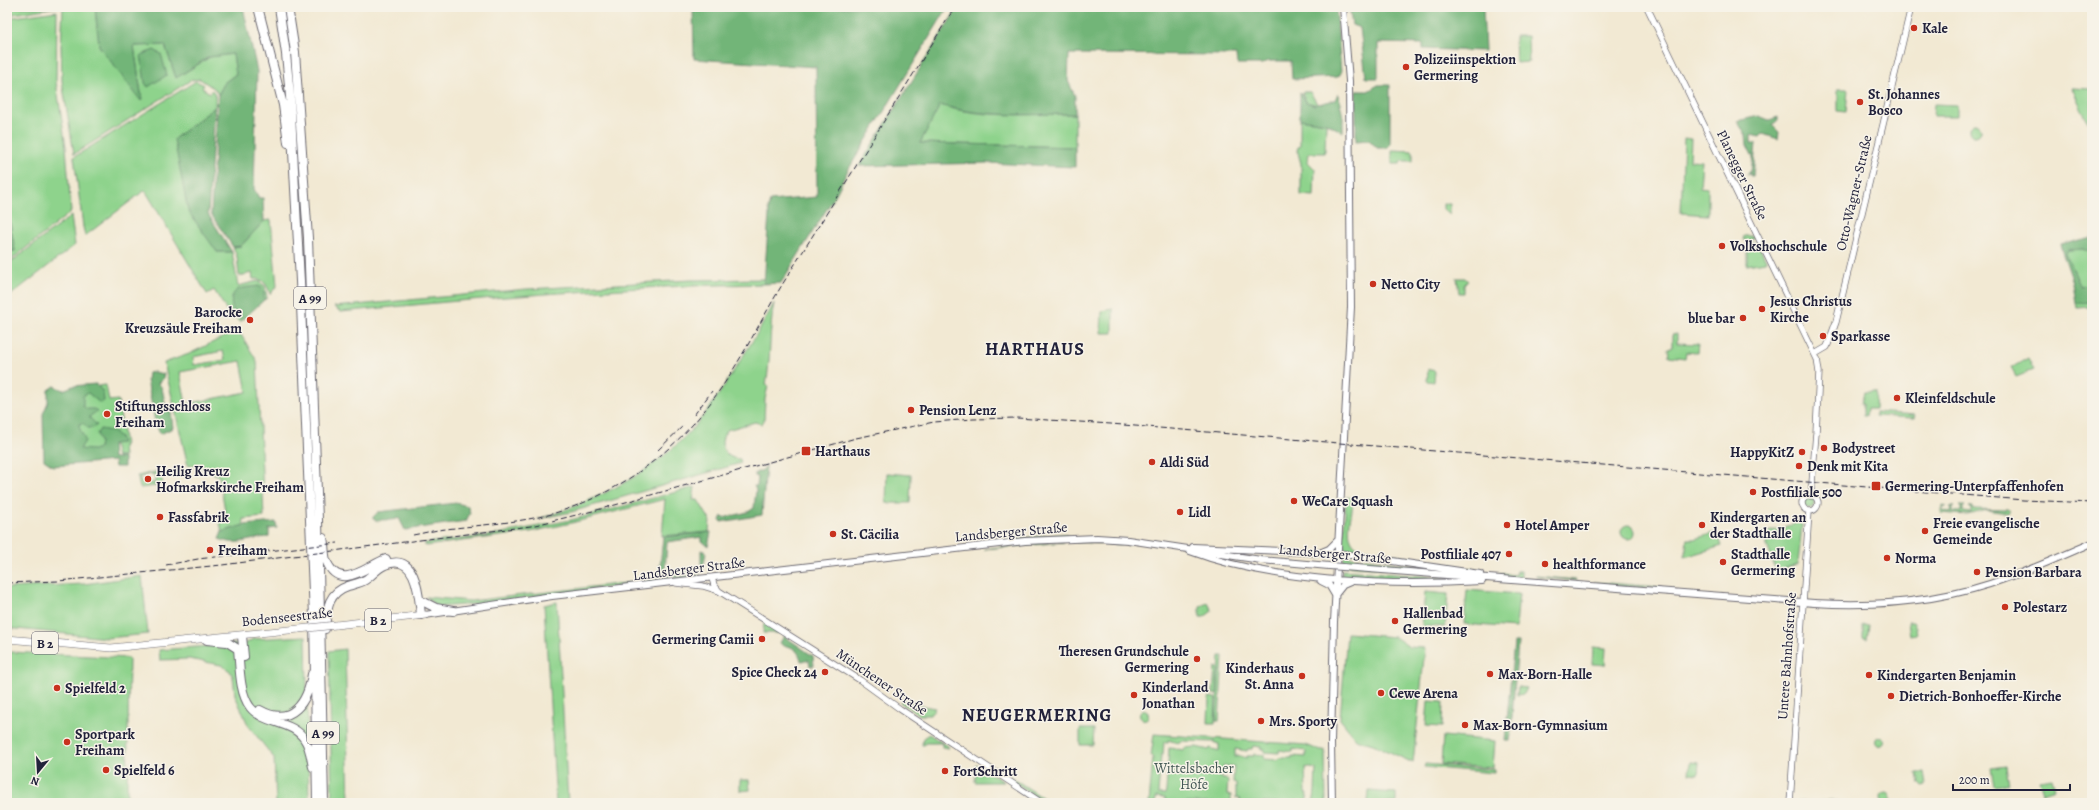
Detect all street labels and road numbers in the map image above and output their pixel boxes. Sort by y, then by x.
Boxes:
street label: Planegger Straße [1712,127,1772,223]
street label: Otto-Wagner-Straße [1831,133,1877,253]
road number: A 99 [294,287,326,309]
street label: Landsberger Straße [954,518,1068,546]
street label: Landsberger Straße [1278,540,1392,568]
street label: Landsberger Straße [632,553,746,585]
street label: Untere Bahnhofstraße [1773,592,1801,720]
street label: Bodenseestraße [241,603,333,631]
road number: B 2 [365,609,391,631]
road number: B 2 [32,632,58,654]
street label: Münchener Straße [832,644,932,720]
road number: A 99 [307,722,339,744]

